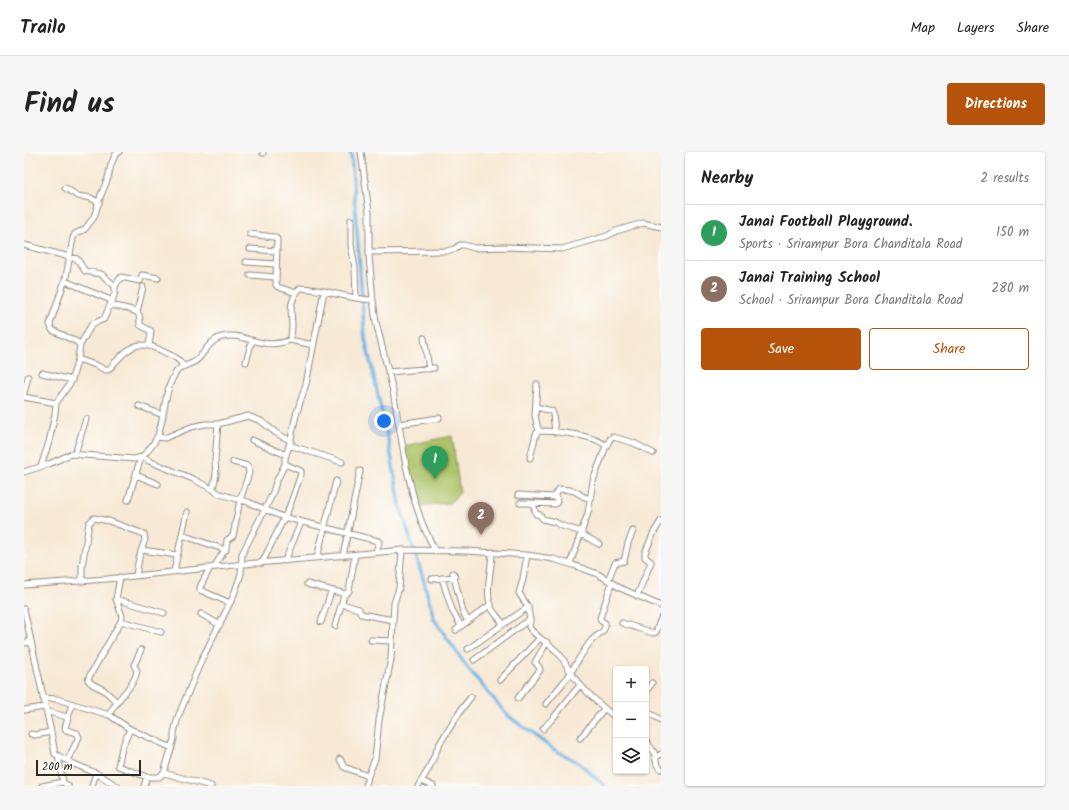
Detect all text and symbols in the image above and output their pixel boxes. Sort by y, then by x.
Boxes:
text: Trailo [20,13,66,43]
text: Map [911,17,935,39]
text: Layers [957,17,995,39]
text: Share [1017,17,1049,39]
text: Find us [24,82,115,127]
button: Directions [947,83,1045,125]
text: Nearby [701,165,753,192]
text: 2 results [981,168,1029,189]
text: Janai Football Playground. [739,210,912,234]
text: 1 [712,222,716,243]
text: 150 m [996,222,1029,243]
text: Sports · Srirampur Bora Chanditala Road [739,234,962,255]
text: Janai Training School [739,266,880,290]
text: 2 [710,278,718,299]
text: 280 m [992,278,1029,299]
text: School · Srirampur Bora Chanditala Road [739,290,963,311]
button: Save [701,328,861,370]
button: Share [869,328,1029,370]
your location [374,411,394,431]
pin: 1 [422,446,448,479]
pin: 2 [468,502,494,535]
map controls [613,666,649,774]
button: + [613,666,649,702]
button: − [613,702,649,738]
button: layers [613,738,649,774]
scale bar [36,758,141,777]
text: 200 m [42,758,73,776]

